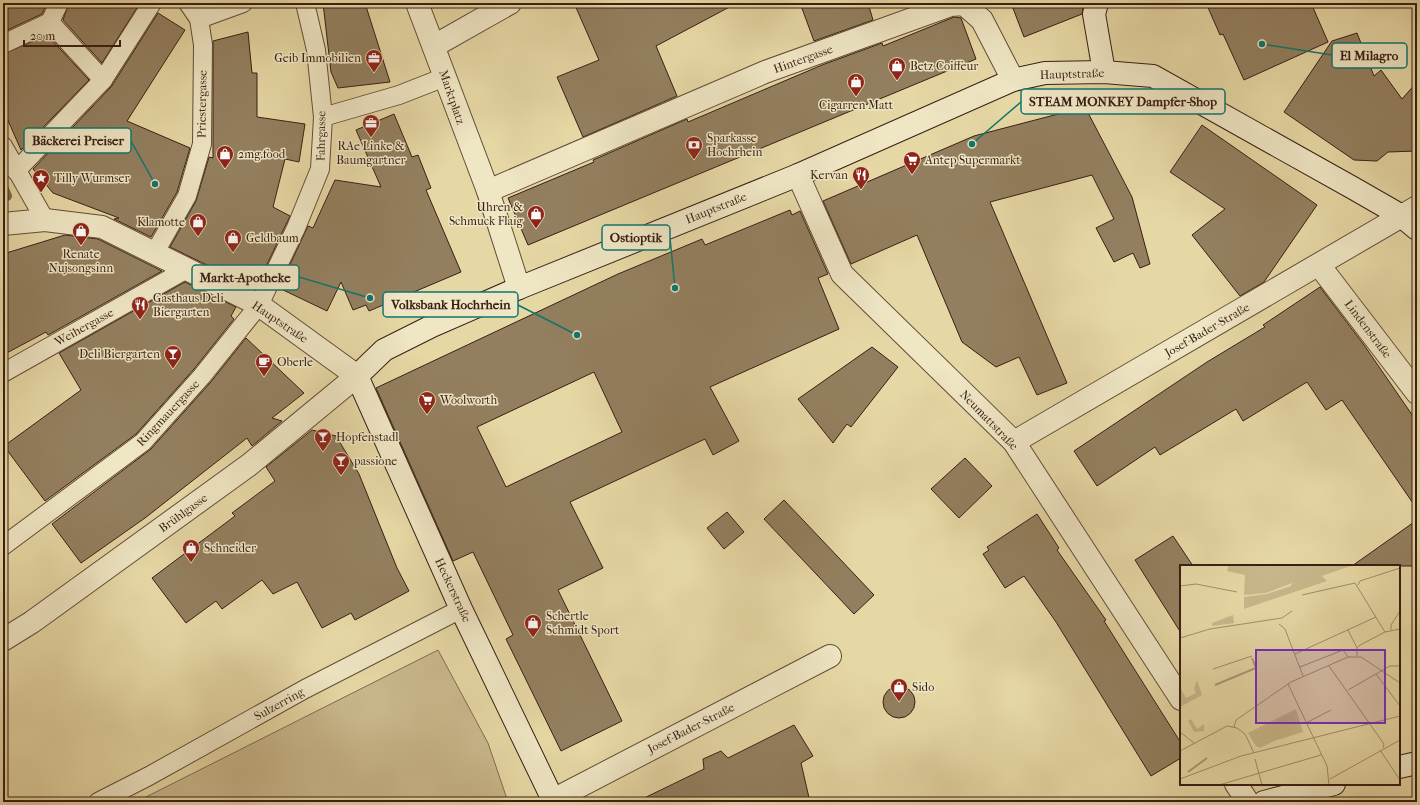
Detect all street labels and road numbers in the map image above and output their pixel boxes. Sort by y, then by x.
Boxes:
street label: Hintergasse [771,42,835,76]
street label: Hauptstraße [1040,66,1105,82]
street label: Marktplatz [436,68,468,127]
street label: Priestergasse [194,70,210,138]
street label: Fahrgasse [314,111,328,161]
street label: Hauptstraße [683,189,749,227]
street label: Lindenstraße [1342,297,1394,361]
street label: Hauptstraße [249,298,311,346]
street label: Josef-Bader-Straße [1161,300,1252,360]
street label: Weihergasse [51,305,116,349]
street label: Ringmauergasse [134,377,202,449]
street label: Neumattstraße [957,387,1021,453]
street label: Brühlgasse [156,491,210,535]
street label: Heckerstraße [432,556,474,624]
street label: Sulzerring [252,684,307,723]
street label: Josef-Bader-Straße [644,700,737,756]

